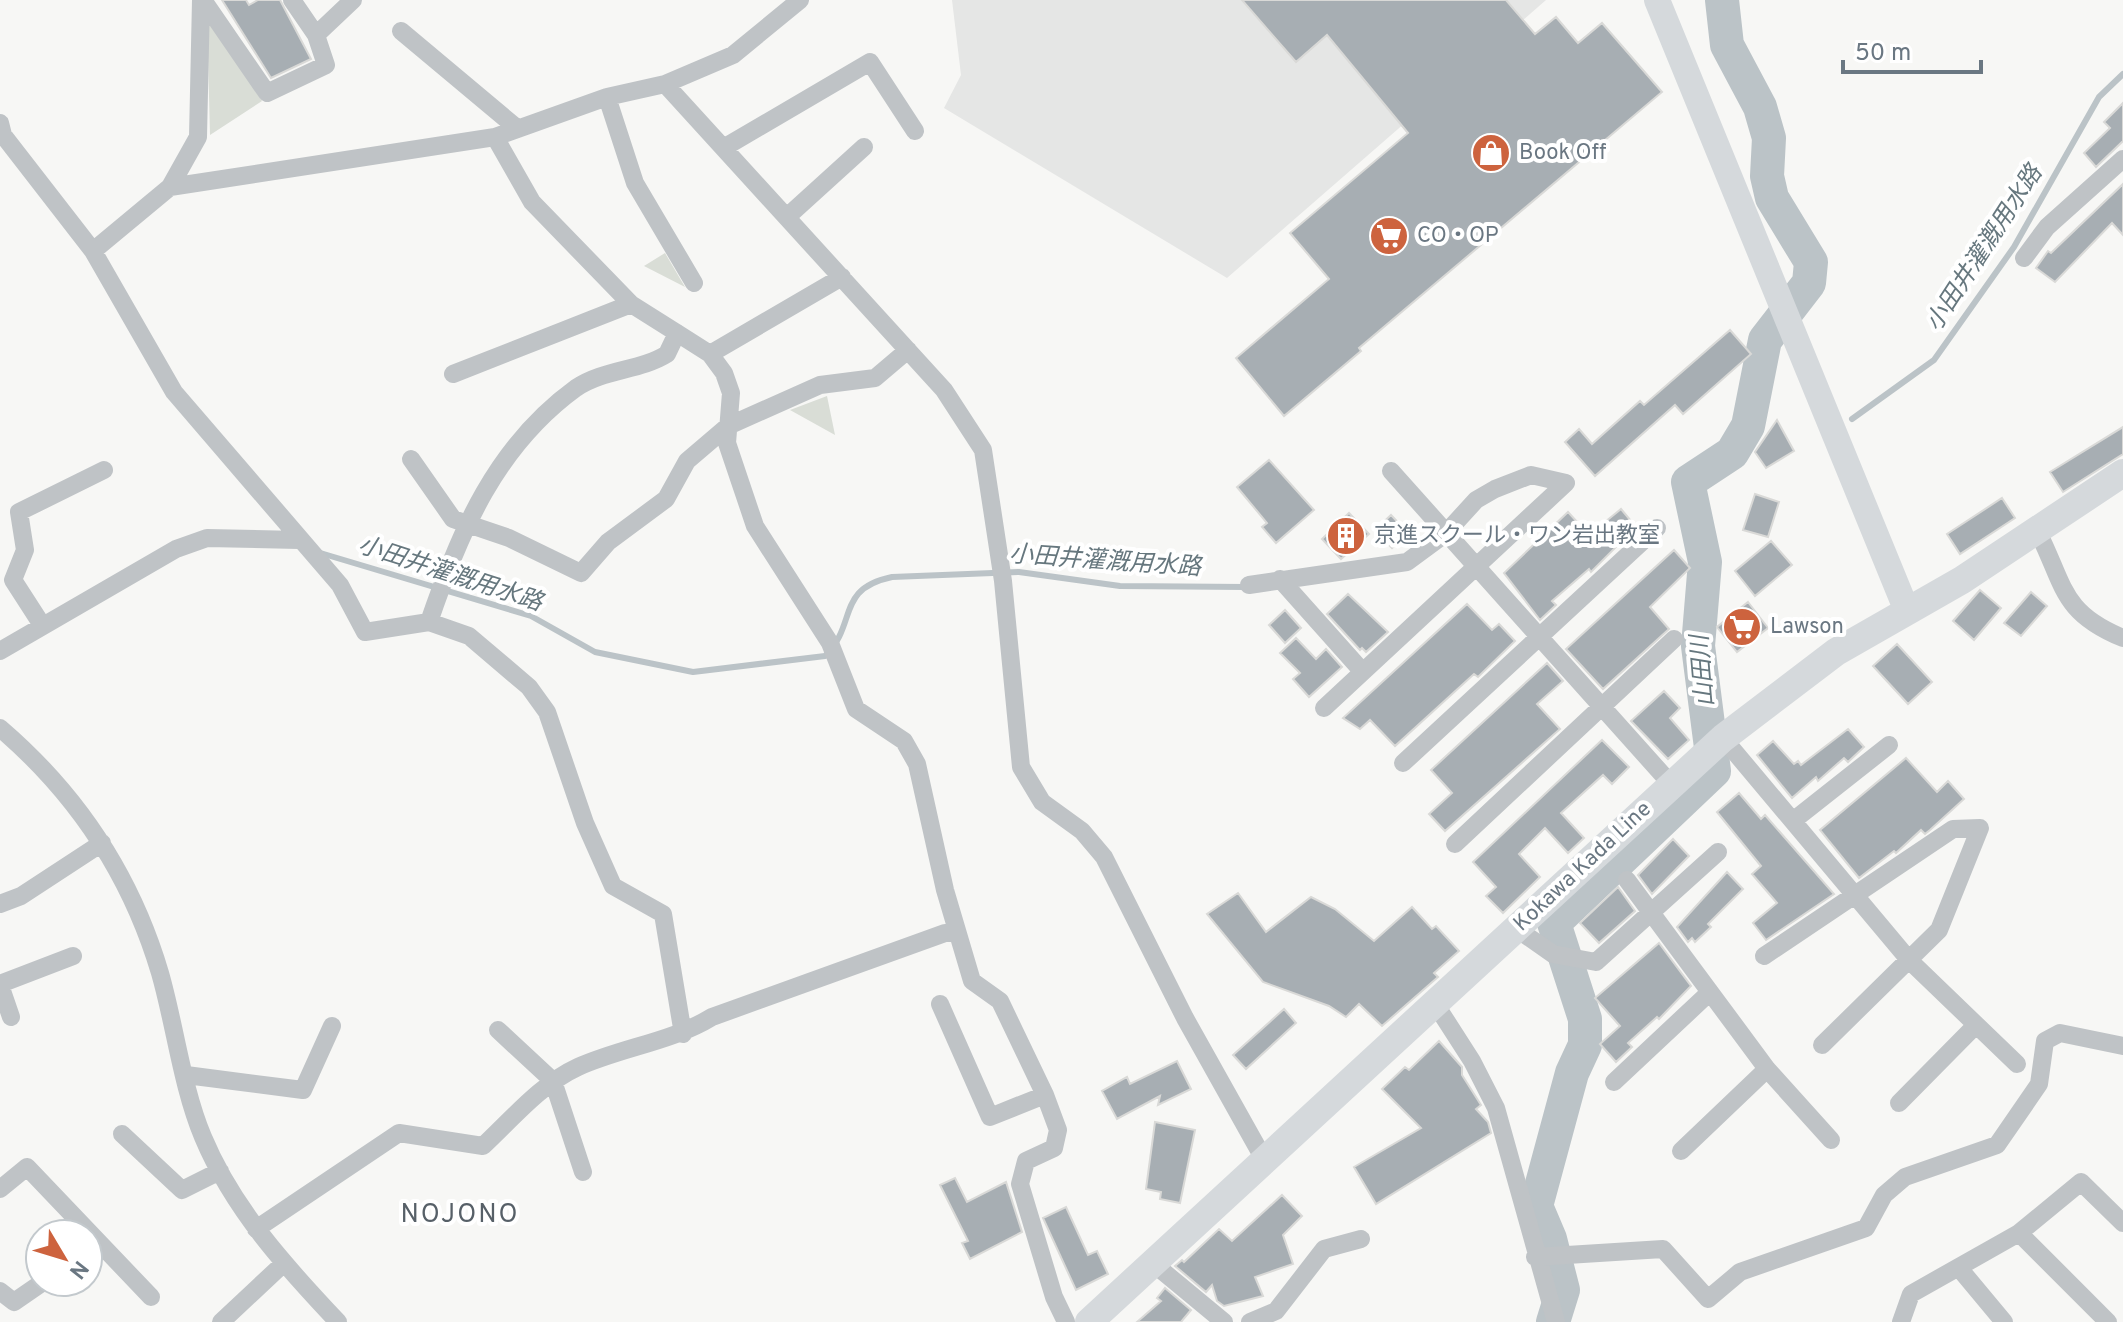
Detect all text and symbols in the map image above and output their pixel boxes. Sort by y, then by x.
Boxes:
scale bar [1843,24,1981,74]
text: 50 m [1855,39,1911,69]
shop icon: Book Off [1470,132,1512,174]
place label: Book Off [1519,140,1606,167]
water label: 小田井灌漑用水路 [1920,159,2051,338]
supermarket icon: CO・OP [1368,215,1410,257]
place label: CO・OP [1417,223,1499,250]
building icon: 京進スクール・ワン岩出教室 [1325,515,1367,557]
place label: 京進スクール・ワン岩出教室 [1374,523,1660,550]
water label: 小田井灌漑用水路 [354,531,548,620]
water label: 小田井灌漑用水路 [1008,540,1204,584]
supermarket icon: Lawson [1721,606,1763,648]
place label: Lawson [1770,614,1844,641]
water label: 山田川 [1686,631,1722,708]
street label: Kokawa Kada Line [1508,796,1658,938]
district label: NOJONO [401,1199,519,1232]
north arrow [24,1218,104,1298]
text: N [62,1254,93,1283]

